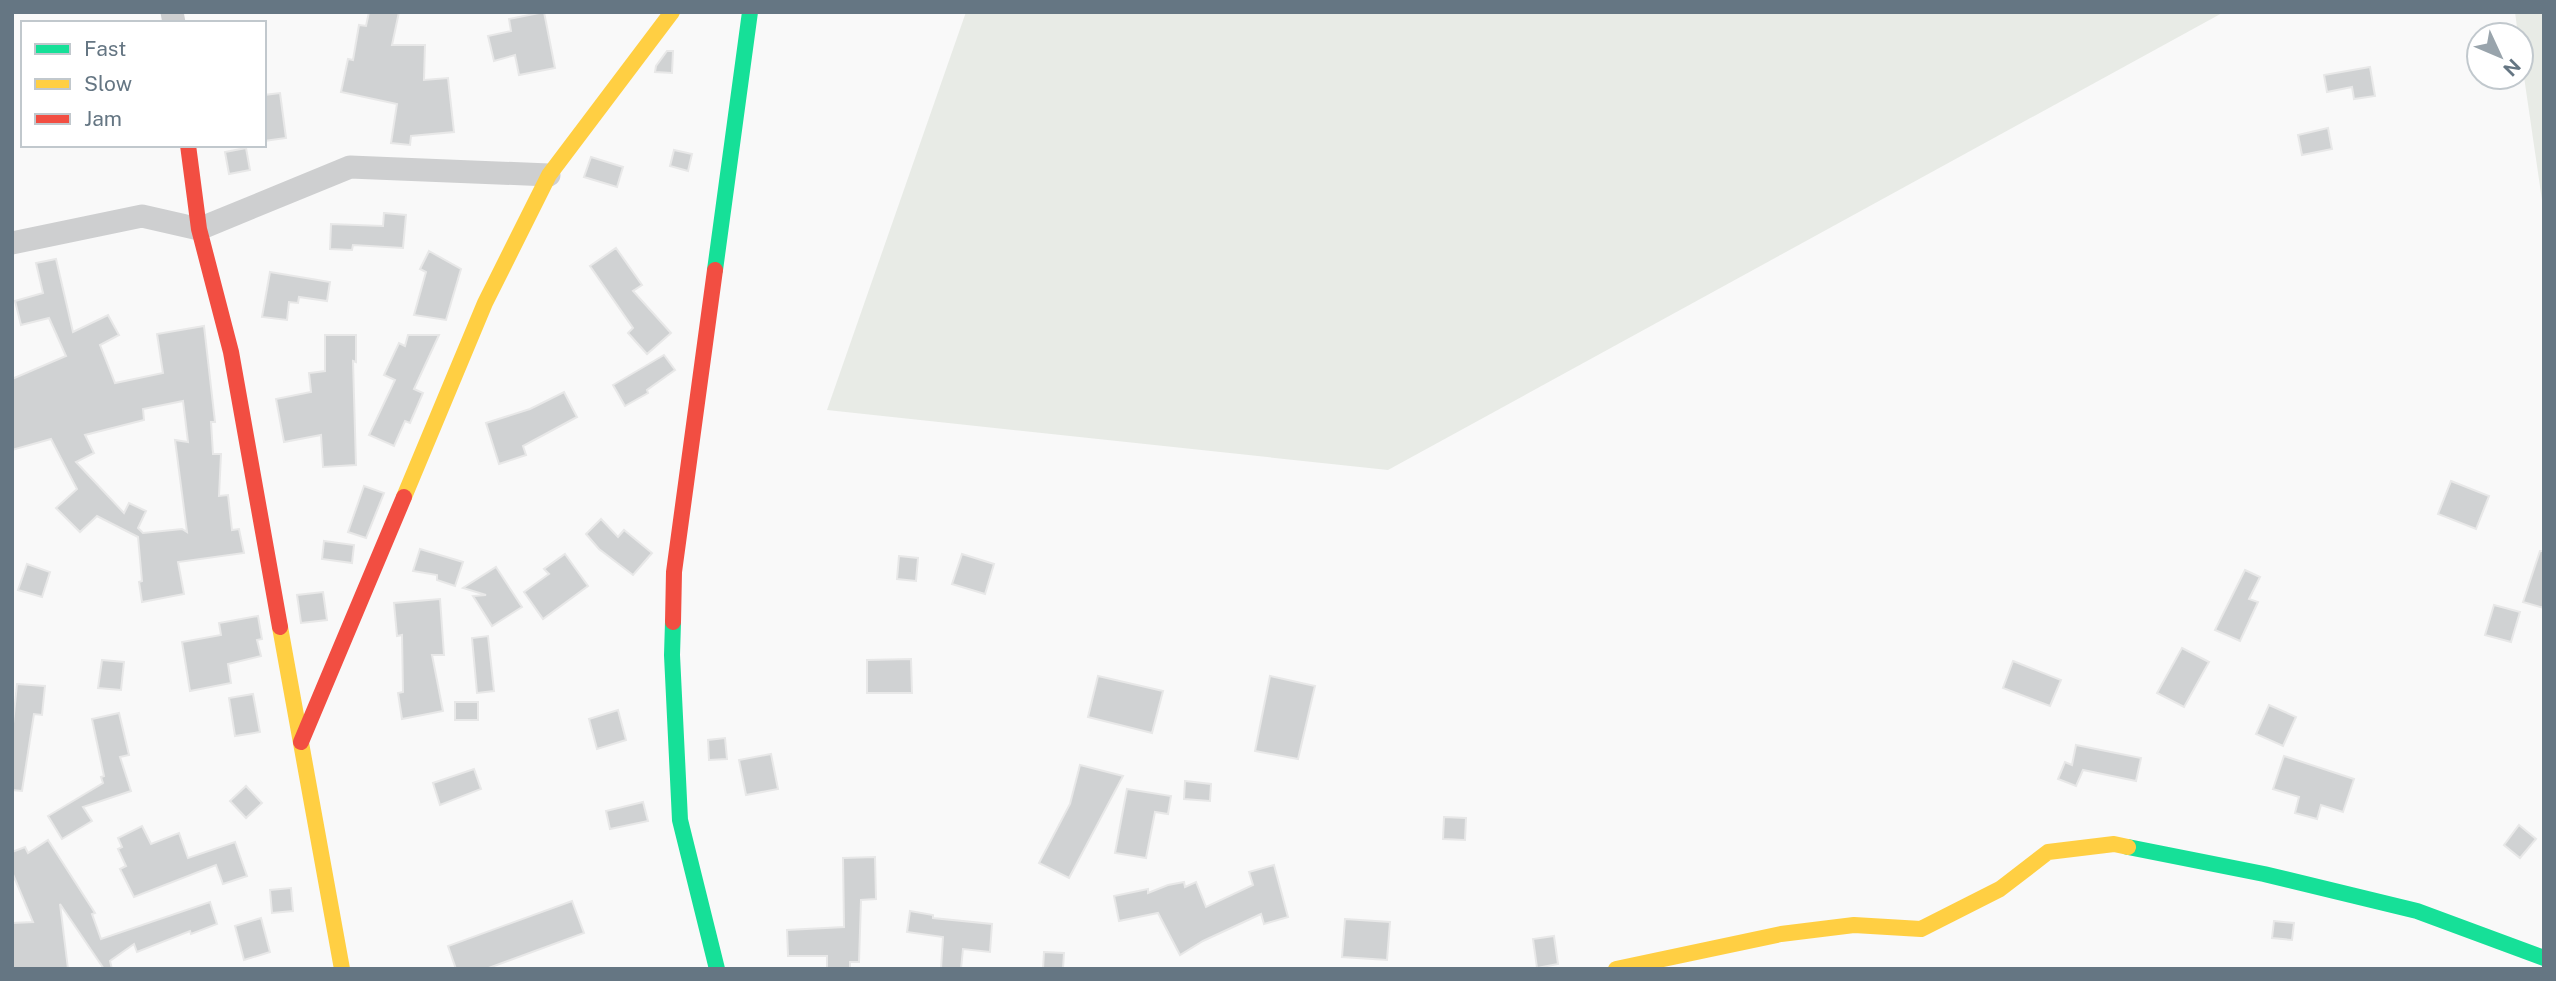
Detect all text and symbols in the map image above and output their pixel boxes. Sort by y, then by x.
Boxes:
legend [21,21,266,147]
north arrow [2465,21,2535,91]
text: Fast [84,36,126,61]
text: N [2499,55,2525,81]
text: Slow [84,71,132,96]
text: Jam [84,106,122,131]

